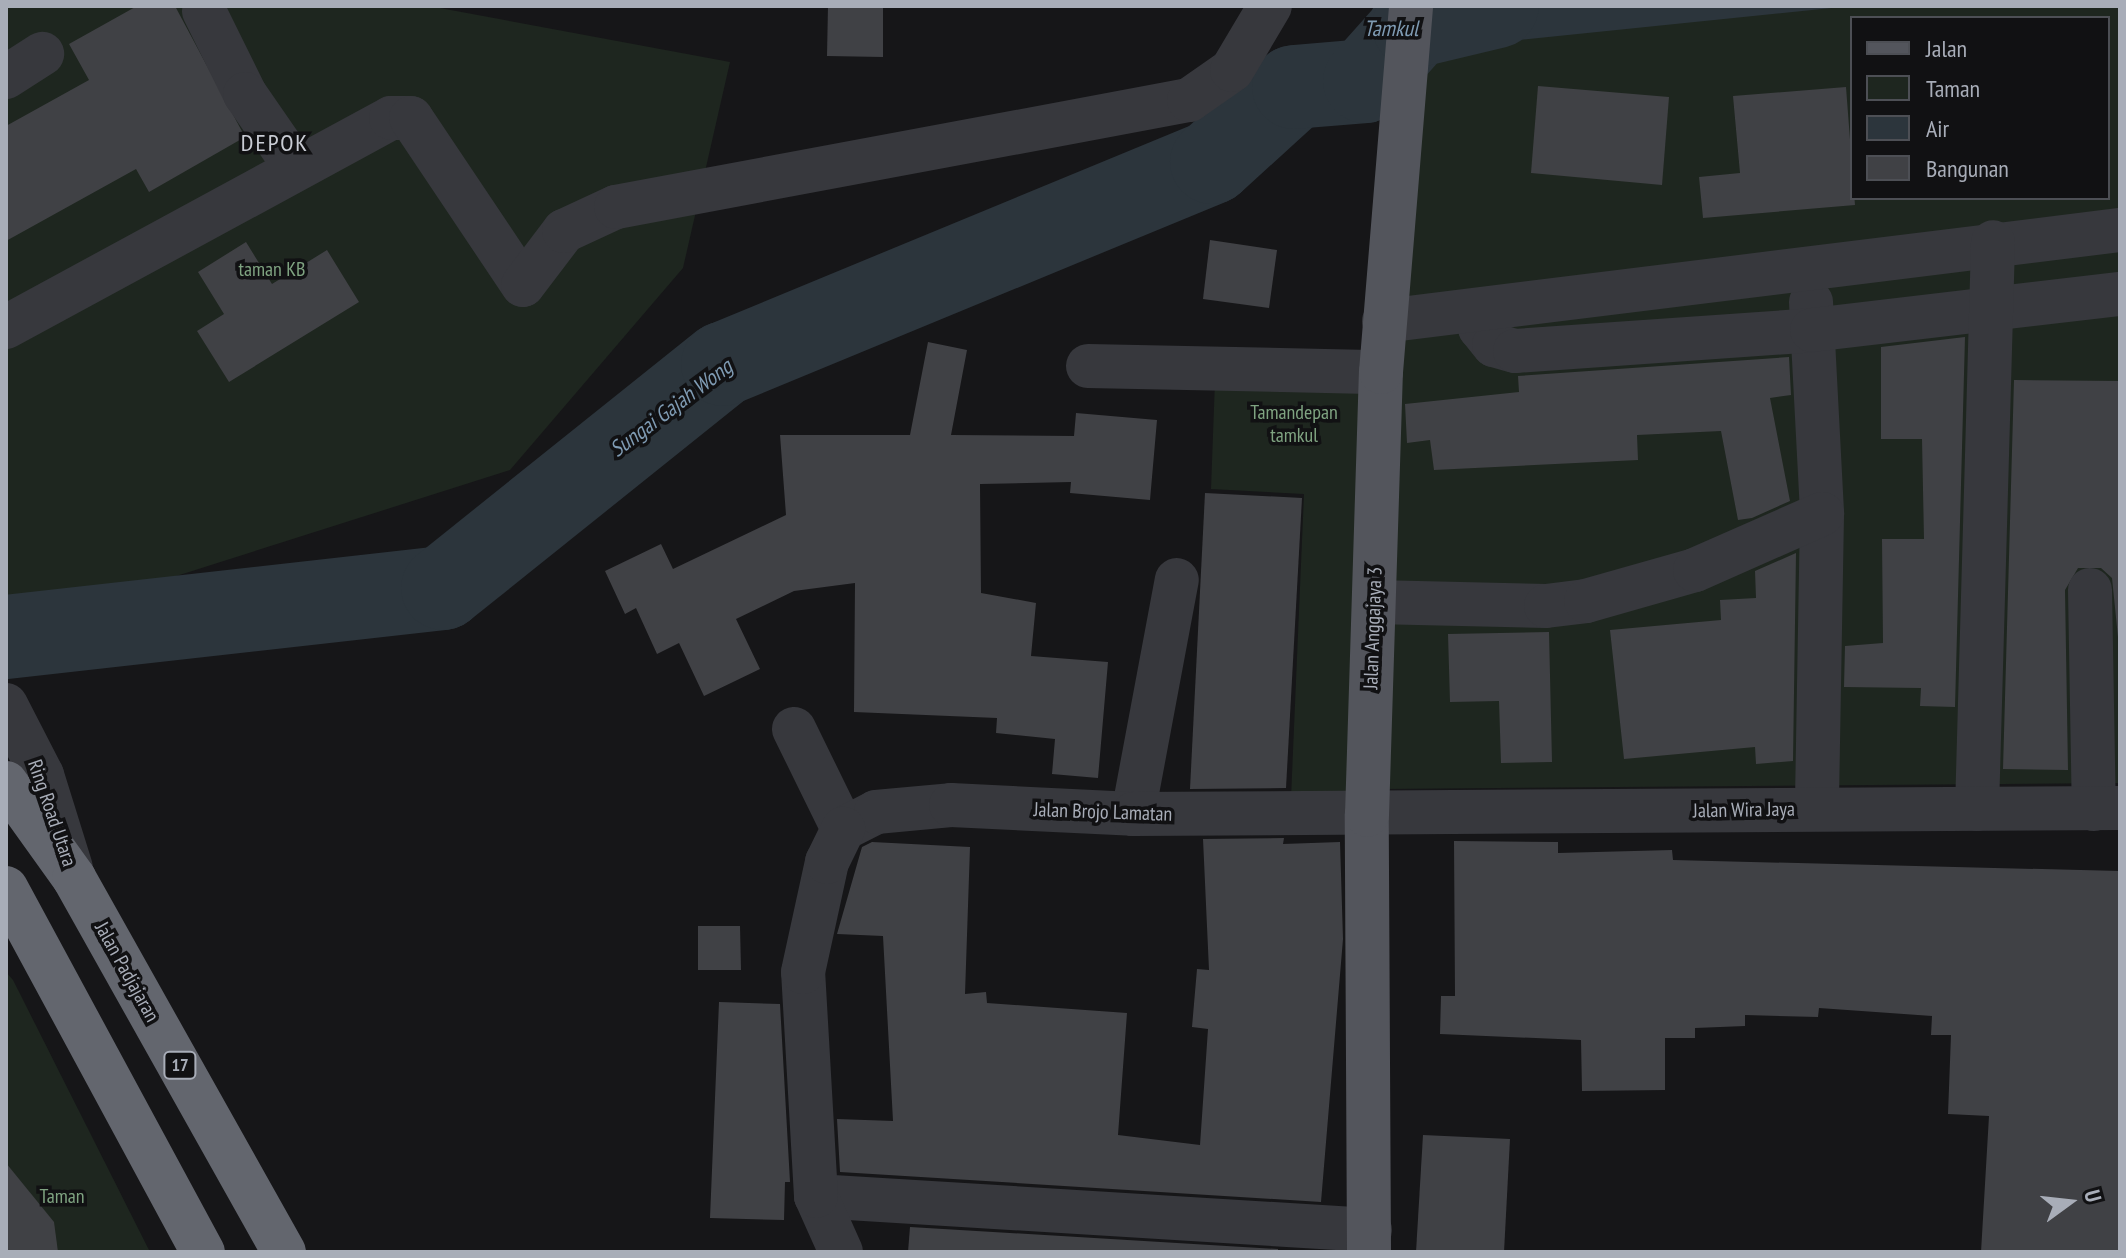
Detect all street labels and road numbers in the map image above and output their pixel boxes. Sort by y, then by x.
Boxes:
street label: Jalan Anggajaya 3 [1359,566,1387,690]
street label: Ring Road Utara [23,756,81,870]
street label: Jalan Wira Jaya [1693,797,1795,823]
street label: Jalan Brojo Lamatan [1033,798,1173,826]
street label: Jalan Padjajaran [90,918,164,1026]
road number: 17 [162,1051,198,1079]

